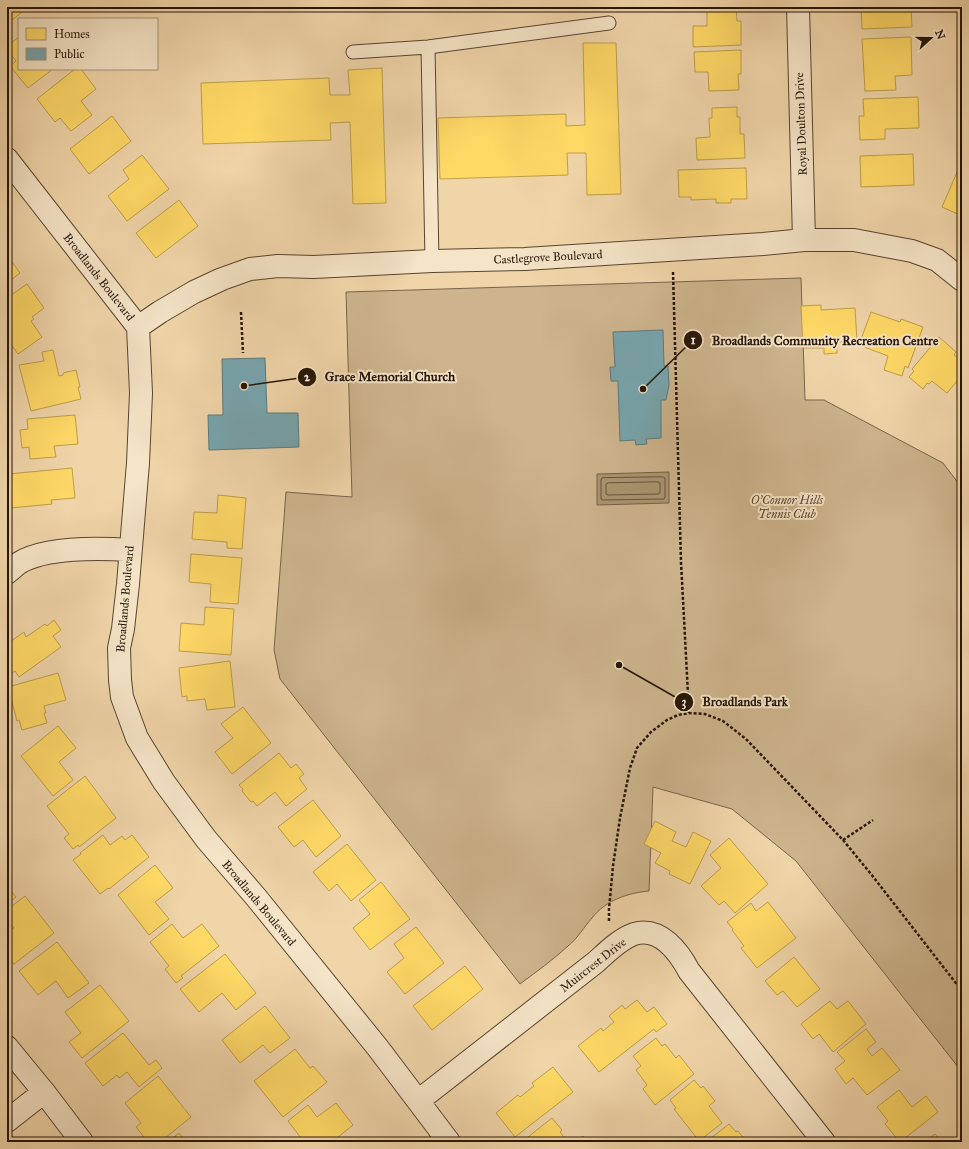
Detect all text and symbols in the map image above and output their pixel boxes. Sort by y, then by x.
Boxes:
legend [18,18,158,70]
north arrow [911,18,951,58]
text: Homes [54,27,90,41]
text: N [932,28,948,42]
text: Public [54,47,85,61]
street label: Royal Doulton Drive [792,72,810,176]
street label: Broadlands Boulevard [60,230,138,324]
street label: Castlegrove Boulevard [493,247,603,268]
callout: Broadlands Community Recreation Centre [683,327,946,352]
text: 1 [691,333,696,347]
text: Broadlands Community Recreation Centre [712,333,939,349]
callout: Grace Memorial Church [297,364,463,389]
text: Grace Memorial Church [325,369,456,385]
text: 2 [304,370,311,384]
park label: O'Connor Hills Tennis Club [751,493,824,521]
street label: Broadlands Boulevard [113,545,137,653]
callout: Broadlands Park [674,689,796,714]
text: Broadlands Park [702,694,789,710]
text: 3 [682,695,687,710]
street label: Broadlands Boulevard [219,857,299,949]
street label: Muircrest Drive [557,935,629,995]

